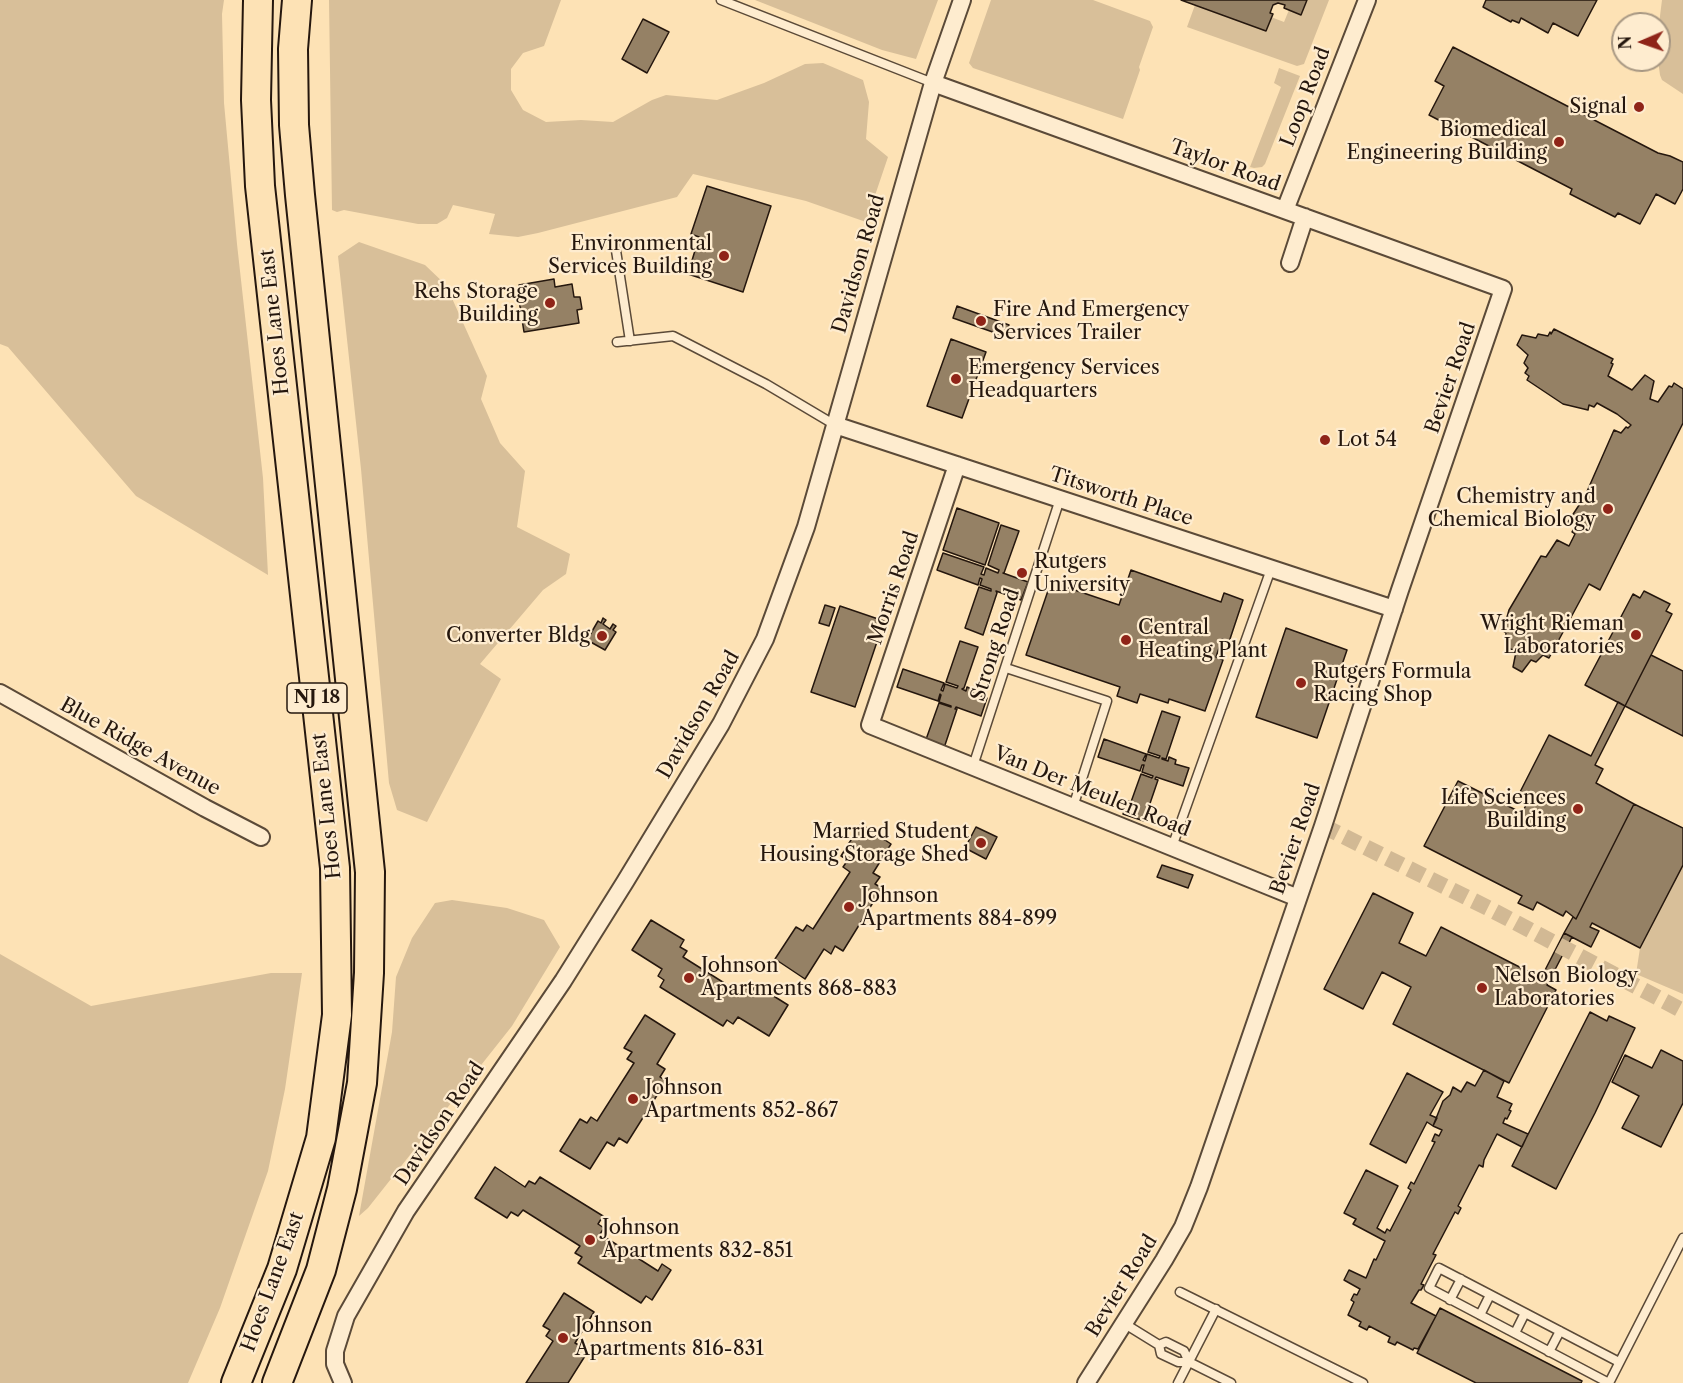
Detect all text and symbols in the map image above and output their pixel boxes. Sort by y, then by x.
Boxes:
north arrow [1611,12,1671,72]
text: N [1615,35,1635,50]
street label: Loop Road [1276,44,1336,150]
place label: Signal [1569,95,1627,119]
marker: Signal [1632,100,1646,114]
place label: Biomedical Engineering Building [1347,118,1547,165]
street label: Taylor Road [1167,135,1283,197]
marker: Biomedical Engineering Building [1552,135,1566,149]
street label: Davidson Road [828,192,890,336]
place label: Environmental Services Building [548,232,712,279]
street label: Hoes Lane East [255,248,295,396]
marker: Environmental Services Building [717,249,731,263]
place label: Rehs Storage Building [414,280,538,327]
marker: Rehs Storage Building [543,296,557,310]
place label: Fire And Emergency Services Trailer [993,298,1189,345]
marker: Fire And Emergency Services Trailer [974,314,988,328]
street label: Bevier Road [1421,319,1481,437]
place label: Emergency Services Headquarters [968,356,1160,403]
marker: Emergency Services Headquarters [949,372,963,386]
place label: Lot 54 [1337,428,1397,452]
marker: Lot 54 [1318,433,1332,447]
street label: Titsworth Place [1046,462,1196,532]
place label: Chemistry and Chemical Biology [1428,485,1596,532]
marker: Chemistry and Chemical Biology [1601,502,1615,516]
street label: Morris Road [863,528,925,648]
place label: Rutgers University [1034,550,1130,597]
marker: Rutgers University [1015,566,1029,580]
street label: Strong Road [966,585,1026,705]
place label: Wright Rieman Laboratories [1480,612,1624,659]
place label: Central Heating Plant [1138,616,1267,663]
place label: Converter Bldg [446,624,590,648]
marker: Wright Rieman Laboratories [1629,628,1643,642]
marker: Converter Bldg [595,629,609,643]
marker: Central Heating Plant [1119,633,1133,647]
street label: Davidson Road [653,647,745,783]
place label: Rutgers Formula Racing Shop [1313,660,1471,707]
marker: Rutgers Formula Racing Shop [1294,676,1308,690]
road number: NJ 18 [287,683,347,713]
street label: Blue Ridge Avenue [56,693,224,801]
street label: Hoes Lane East [307,732,347,880]
street label: Van Der Meulen Road [990,742,1194,842]
street label: Bevier Road [1266,780,1326,898]
place label: Life Sciences Building [1441,786,1566,833]
marker: Life Sciences Building [1571,802,1585,816]
place label: Married Student Housing Storage Shed [760,820,969,867]
marker: Married Student Housing Storage Shed [974,836,988,850]
place label: Johnson Apartments 884-899 [861,884,1057,931]
marker: Johnson Apartments 884-899 [842,900,856,914]
place label: Johnson Apartments 868-883 [701,954,897,1001]
place label: Nelson Biology Laboratories [1494,964,1638,1011]
marker: Johnson Apartments 868-883 [682,971,696,985]
marker: Nelson Biology Laboratories [1475,981,1489,995]
street label: Davidson Road [390,1058,490,1190]
place label: Johnson Apartments 852-867 [645,1076,838,1123]
marker: Johnson Apartments 852-867 [626,1092,640,1106]
street label: Hoes Lane East [237,1209,309,1355]
place label: Johnson Apartments 832-851 [602,1216,793,1263]
street label: Bevier Road [1081,1230,1163,1342]
marker: Johnson Apartments 832-851 [583,1233,597,1247]
place label: Johnson Apartments 816-831 [575,1314,764,1361]
marker: Johnson Apartments 816-831 [556,1331,570,1345]

